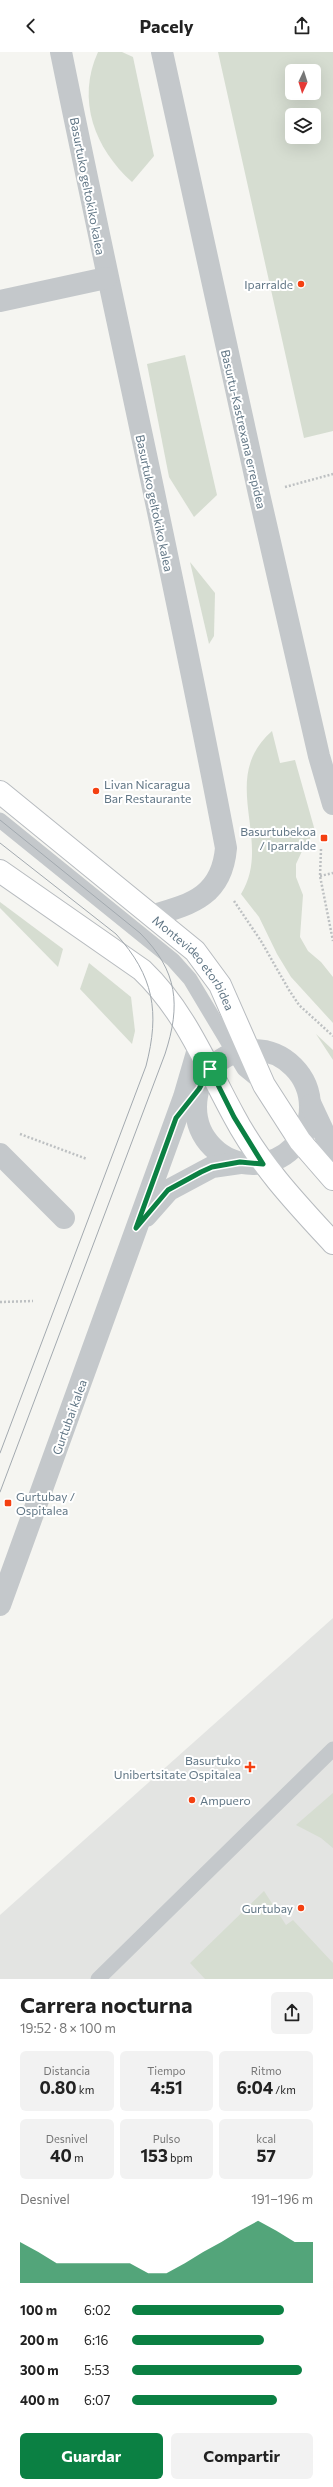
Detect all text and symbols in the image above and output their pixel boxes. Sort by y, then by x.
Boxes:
icon: back [20,15,42,37]
text: Pacely [139,15,194,37]
icon: share [291,15,313,37]
north arrow [285,64,321,100]
map controls [285,64,321,144]
button: layers [285,108,321,144]
street label: Basurtuko geltokiko kalea [68,116,108,256]
place label: Iparralde [244,277,293,291]
marker: Iparralde [296,279,306,289]
street label: Basurtu-Kastrexana errepidea [219,348,269,510]
street label: Basurtuko geltokiko kalea [134,433,176,573]
place label: Livan Nicaragua Bar Restaurante [104,777,191,805]
marker: Livan Nicaragua Bar Restaurante [91,786,101,796]
place label: Basurtubekoa / Iparralde [240,824,316,852]
marker: Basurtubekoa / Iparralde [319,833,329,843]
street label: Montevideo etorbidea [150,913,237,1012]
pin [193,1052,227,1086]
icon: arrive [199,1058,221,1080]
street label: Gurtubai kalea [49,1377,89,1457]
place label: Gurtubay / Ospitalea [16,1489,75,1517]
marker: Gurtubay / Ospitalea [3,1498,13,1508]
place label: Basurtuko Unibertsitate Ospitalea [114,1753,241,1781]
marker: Basurtuko Unibertsitate Ospitalea [244,1761,256,1773]
place label: Ampuero [200,1793,251,1807]
marker: Ampuero [187,1795,197,1805]
place label: Gurtubay [242,1901,293,1915]
marker: Gurtubay [296,1903,306,1913]
text: Carrera nocturna [20,1991,192,2018]
button: share [271,1992,313,2034]
text: 19:52 · 8 × 100 m [20,2020,116,2036]
text: Distancia [44,2064,90,2077]
text: Tiempo [147,2064,186,2077]
text: Ritmo [251,2064,282,2077]
text: 0.80 [39,2077,77,2098]
text: 4:51 [150,2077,183,2098]
text: 6:04 [237,2077,273,2098]
text: km [77,2083,94,2096]
text: /km [273,2083,296,2096]
text: Desnivel [46,2132,88,2145]
text: Pulso [153,2132,180,2145]
text: kcal [256,2132,276,2145]
text: 40 [50,2145,72,2166]
text: 153 [140,2145,168,2166]
text: 57 [257,2145,276,2166]
text: m [72,2151,84,2164]
text: bpm [168,2151,193,2164]
text: Desnivel [20,2191,70,2207]
text: 191–196 m [251,2191,313,2207]
text: 100 m [20,2302,57,2318]
text: 6:02 [84,2302,111,2318]
text: 200 m [20,2332,58,2348]
text: 6:16 [84,2332,108,2348]
text: 300 m [20,2362,59,2378]
text: 5:53 [84,2362,109,2378]
text: 400 m [20,2392,59,2408]
text: 6:07 [84,2392,110,2408]
button: Guardar [20,2433,163,2479]
button: Compartir [171,2433,313,2479]

